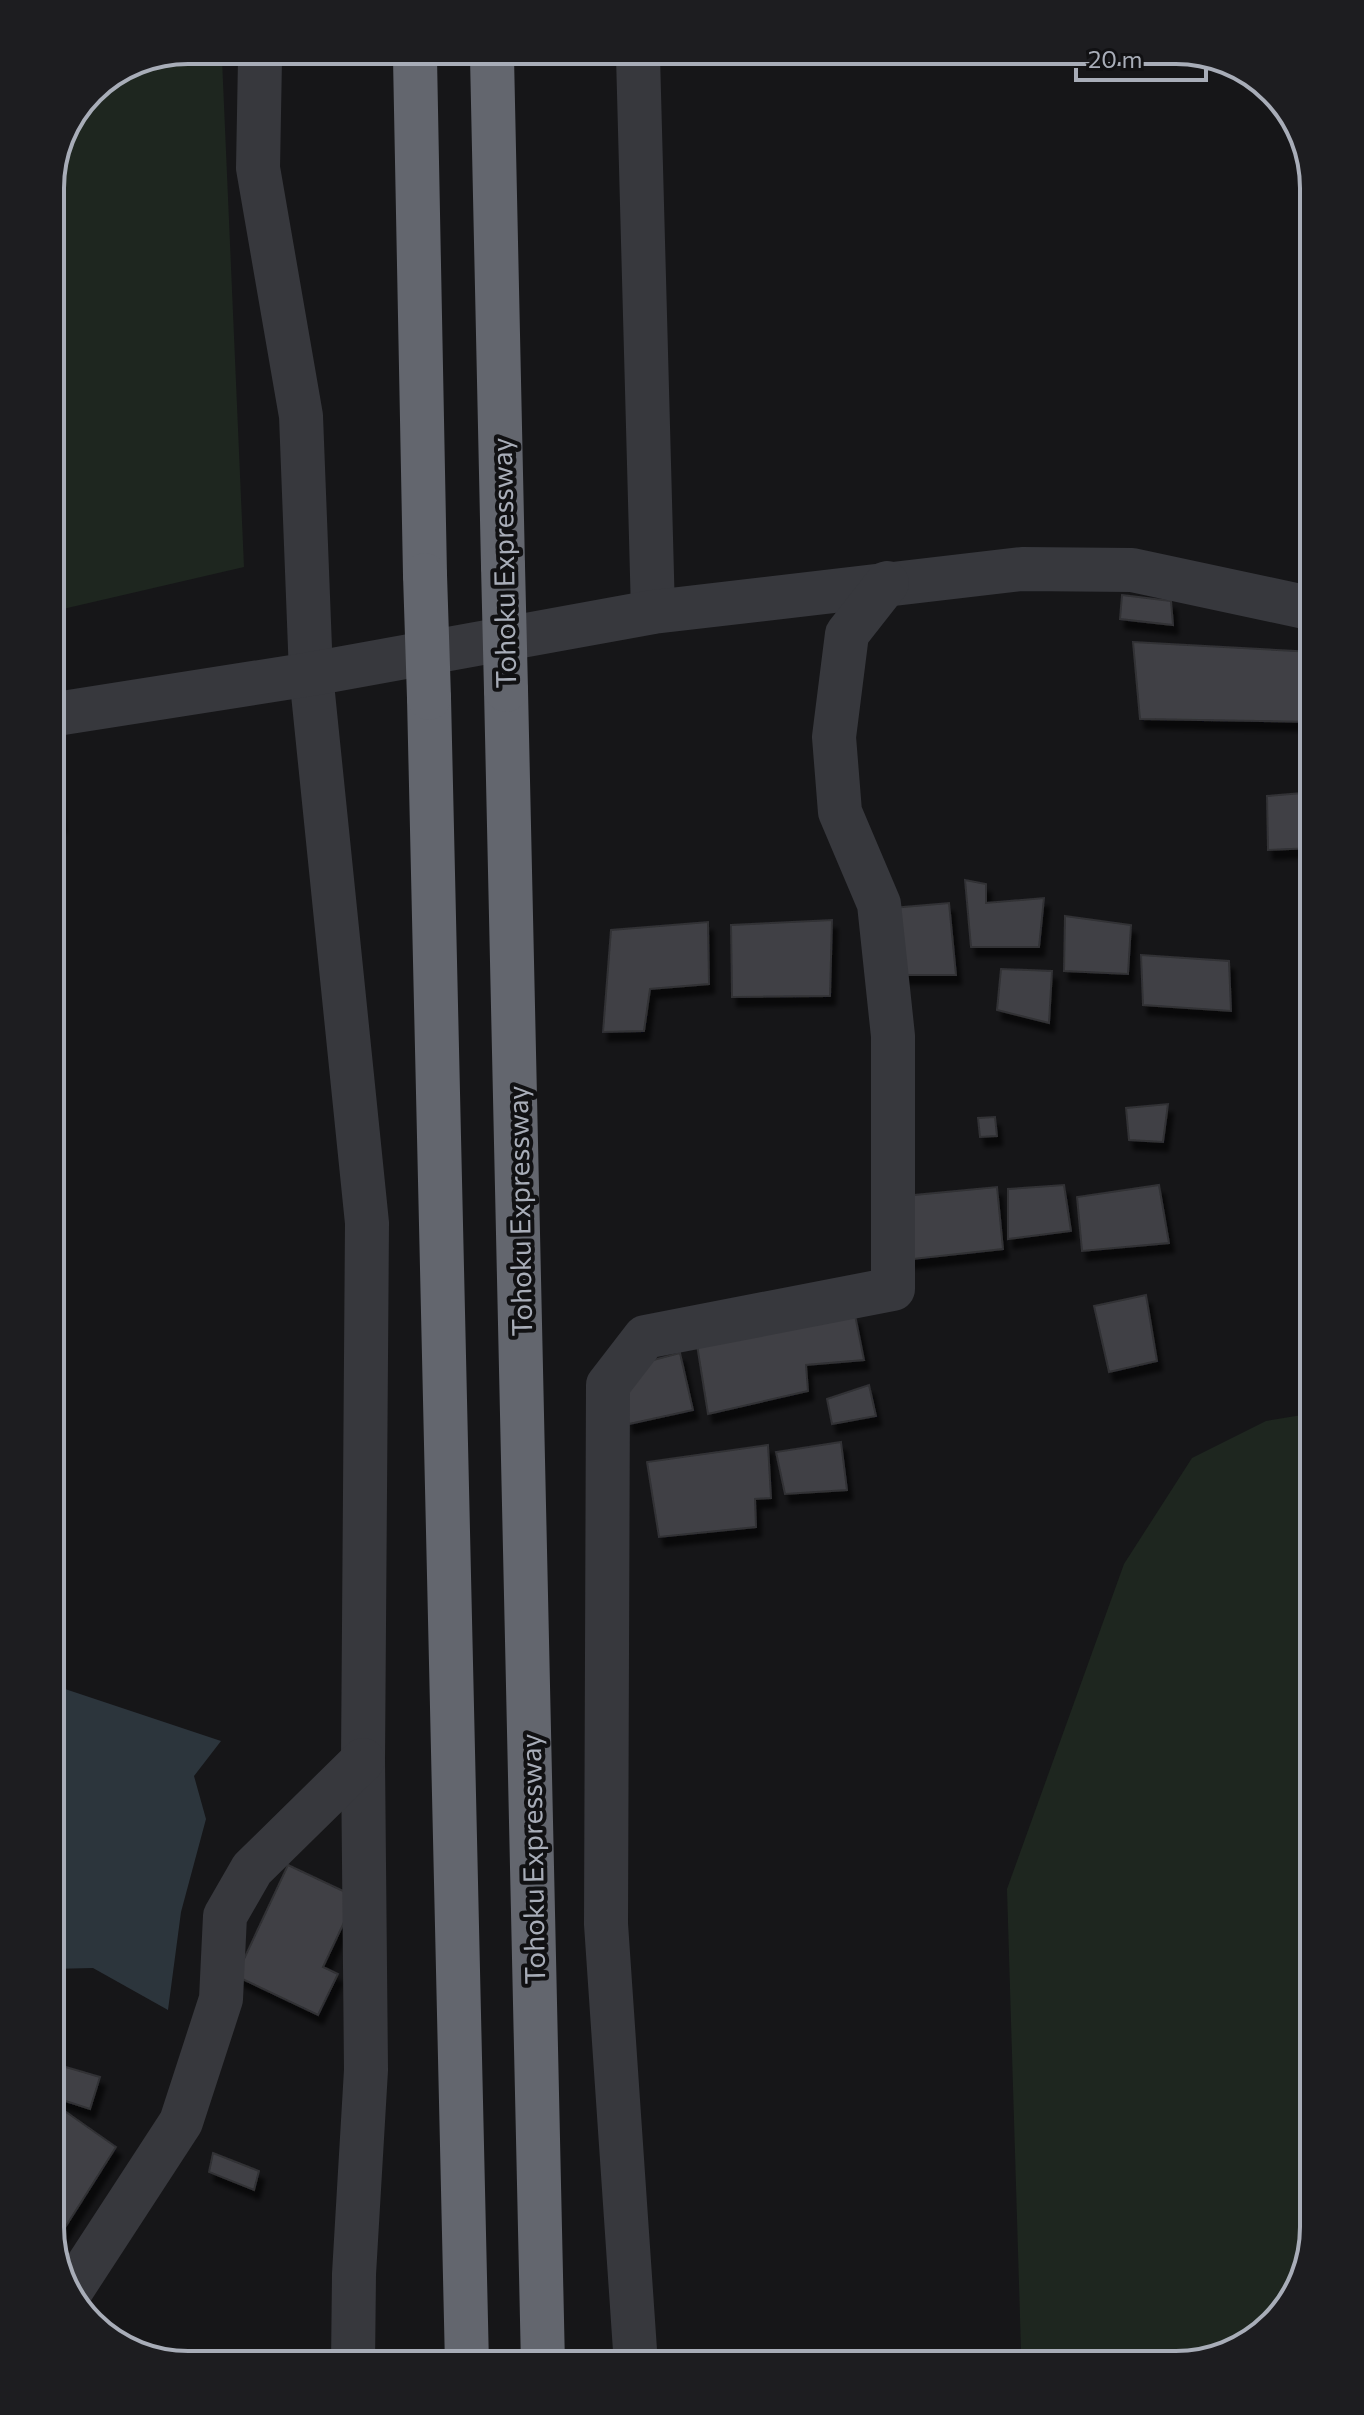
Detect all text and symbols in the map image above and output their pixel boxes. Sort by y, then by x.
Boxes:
scale bar [1076,32,1206,82]
text: 20 m [1088,44,1142,73]
street label: Tohoku Expressway [484,437,522,689]
street label: Tohoku Expressway [500,1085,538,1337]
street label: Tohoku Expressway [513,1733,551,1985]

